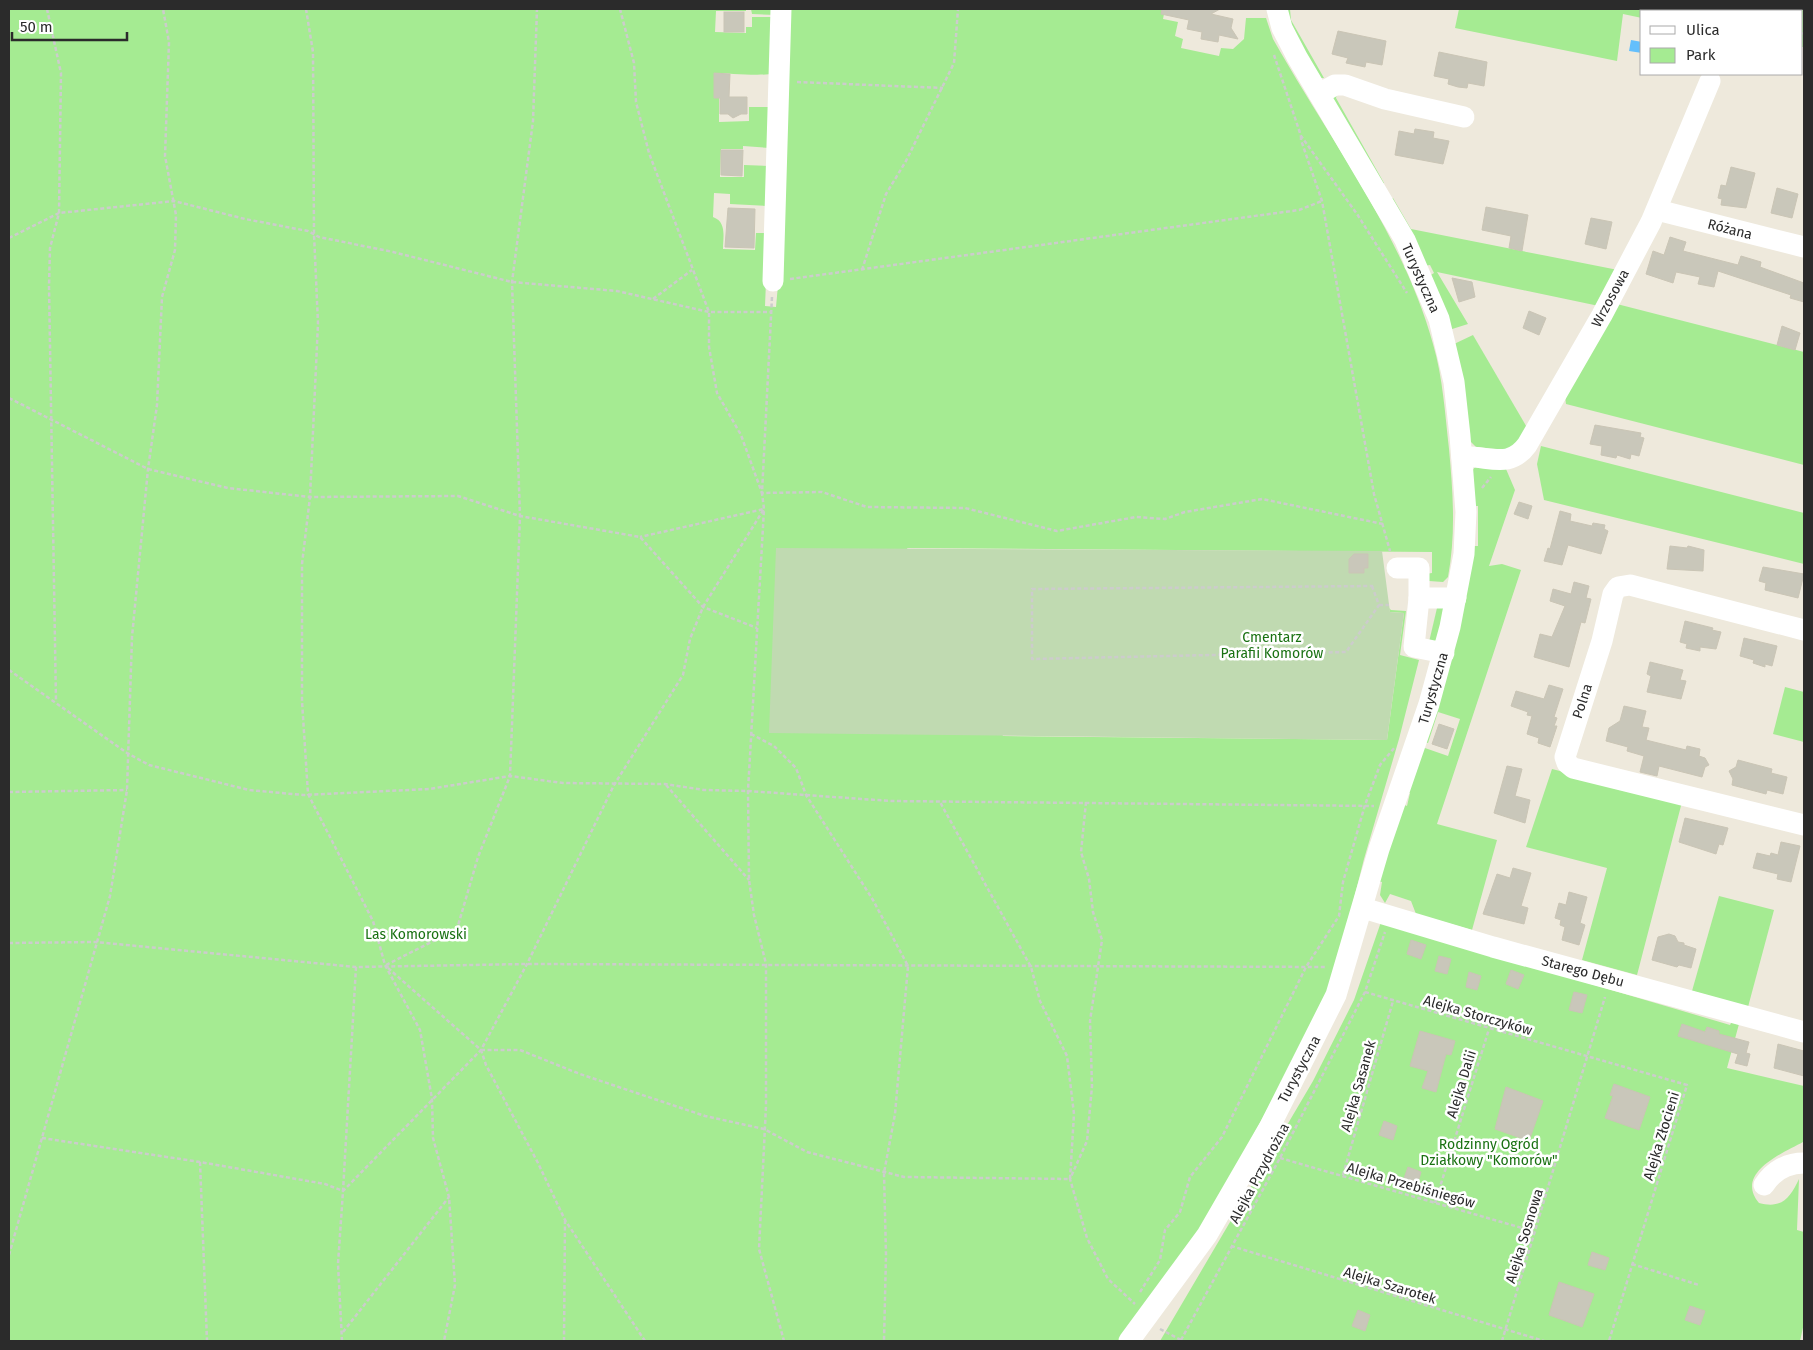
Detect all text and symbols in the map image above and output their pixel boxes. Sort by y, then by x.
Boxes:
scale bar [12,10,128,42]
legend [1640,10,1803,75]
text: 50 m [20,18,53,36]
text: Ulica [1686,21,1720,39]
text: Park [1686,46,1716,64]
street label: Różana [1706,216,1754,243]
street label: Turystyczna [1398,241,1443,315]
street label: Wrzosowa [1588,266,1633,330]
park label: Cmentarz Parafii Komorów [1221,629,1323,662]
street label: Turystyczna [1415,650,1452,726]
street label: Polna [1569,681,1596,721]
park label: Las Komorowski [365,926,467,943]
street label: Starego Dębu [1540,952,1626,991]
street label: Alejka Storczyków [1421,992,1534,1039]
street label: Turystyczna [1275,1033,1324,1106]
street label: Alejka Sasanek [1337,1038,1380,1134]
street label: Alejka Dalii [1443,1048,1480,1120]
street label: Alejka Złocieni [1640,1090,1683,1182]
street label: Alejka Przydrożna [1226,1120,1293,1226]
park label: Rodzinny Ogród Działkowy "Komorów" [1420,1136,1558,1169]
street label: Alejka Przebiśniegów [1345,1159,1477,1212]
street label: Alejka Sosnowa [1502,1187,1547,1286]
street label: Alejka Szarotek [1342,1263,1439,1308]

